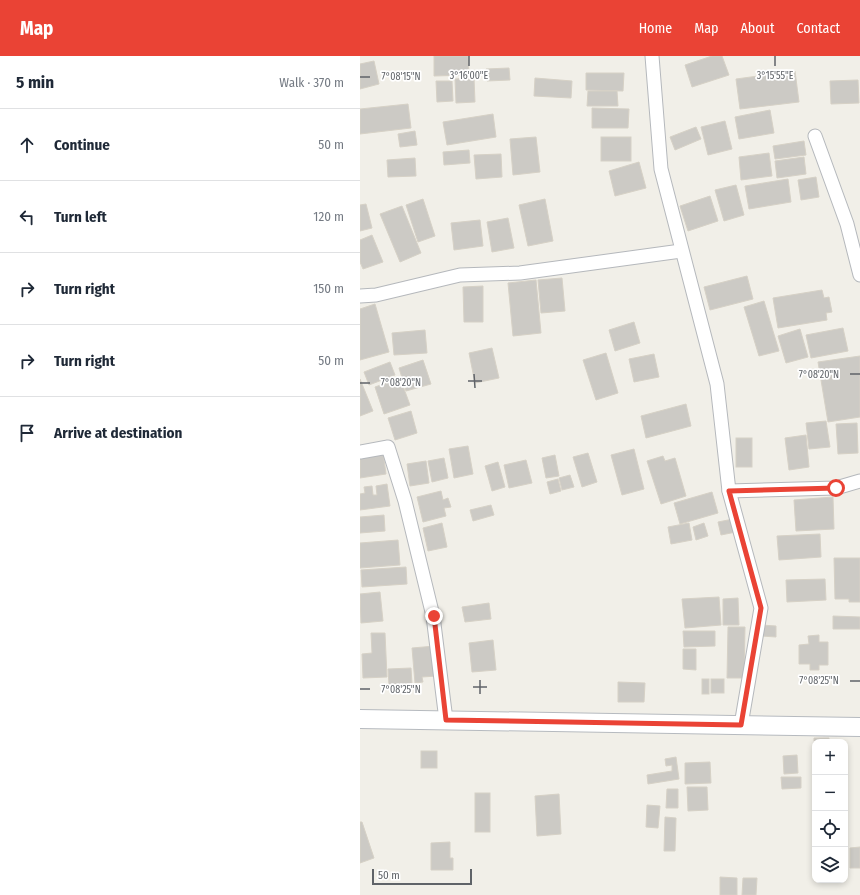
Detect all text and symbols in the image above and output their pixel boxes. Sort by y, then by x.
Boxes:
text: Map [20,17,53,40]
text: Home [639,20,672,37]
text: Map [694,20,718,37]
text: About [740,20,775,37]
text: Contact [797,20,840,37]
text: 3°16'00"E [450,70,489,82]
text: 3°15'55"E [757,70,794,82]
text: 7°08'15"N [382,71,420,83]
text: 5 min [16,72,54,93]
text: Walk · 370 m [279,75,344,90]
icon: ahead [16,134,38,156]
text: Continue [54,136,110,154]
text: 50 m [318,137,344,152]
icon: left [16,206,38,228]
text: Turn left [54,208,107,226]
text: 120 m [313,209,344,224]
icon: right [16,278,38,300]
text: Turn right [54,280,115,298]
text: 150 m [313,281,344,296]
icon: right [16,350,38,372]
text: Turn right [54,352,115,370]
text: 50 m [318,353,344,368]
text: 7°08'20"N [799,369,839,381]
text: 7°08'20"N [381,377,421,389]
icon: arrive [16,422,38,444]
text: Arrive at destination [54,424,182,442]
route start [827,479,845,497]
route end [425,607,443,625]
text: 7°08'25"N [799,675,839,687]
text: 7°08'25"N [381,684,421,696]
map controls [812,739,848,883]
button: + [812,739,848,775]
button: − [812,775,848,811]
button: locate [812,811,848,847]
button: layers [812,847,848,883]
scale bar [372,867,472,886]
text: 50 m [378,869,400,882]

